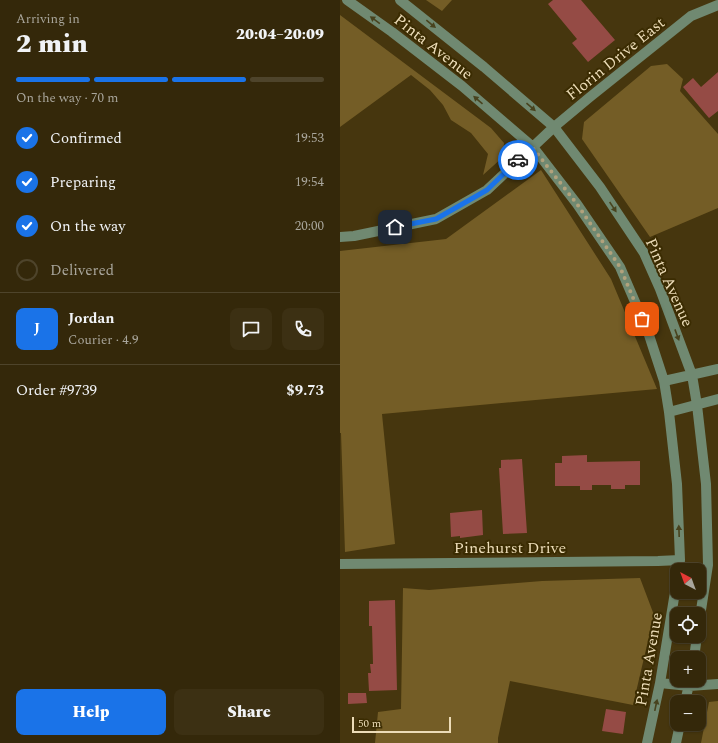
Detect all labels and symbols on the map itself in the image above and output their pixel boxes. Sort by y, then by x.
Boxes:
street label: Pinta Avenue [389,8,478,85]
street label: Florin Drive East [561,11,671,106]
one-way arrow [370,16,381,24]
one-way arrow [425,20,436,28]
one-way arrow [473,95,483,104]
one-way arrow [526,102,535,111]
courier [498,140,538,180]
one-way arrow [609,202,617,212]
pin [378,210,412,244]
street label: Pinta Avenue [639,234,699,331]
pin [625,302,659,336]
one-way arrow [674,329,680,341]
one-way arrow [676,524,682,537]
street label: Pinehurst Drive [454,536,566,560]
north arrow [670,563,706,599]
street label: Pinta Avenue [629,610,669,708]
one-way arrow [653,699,659,711]
scale bar [352,715,451,734]

